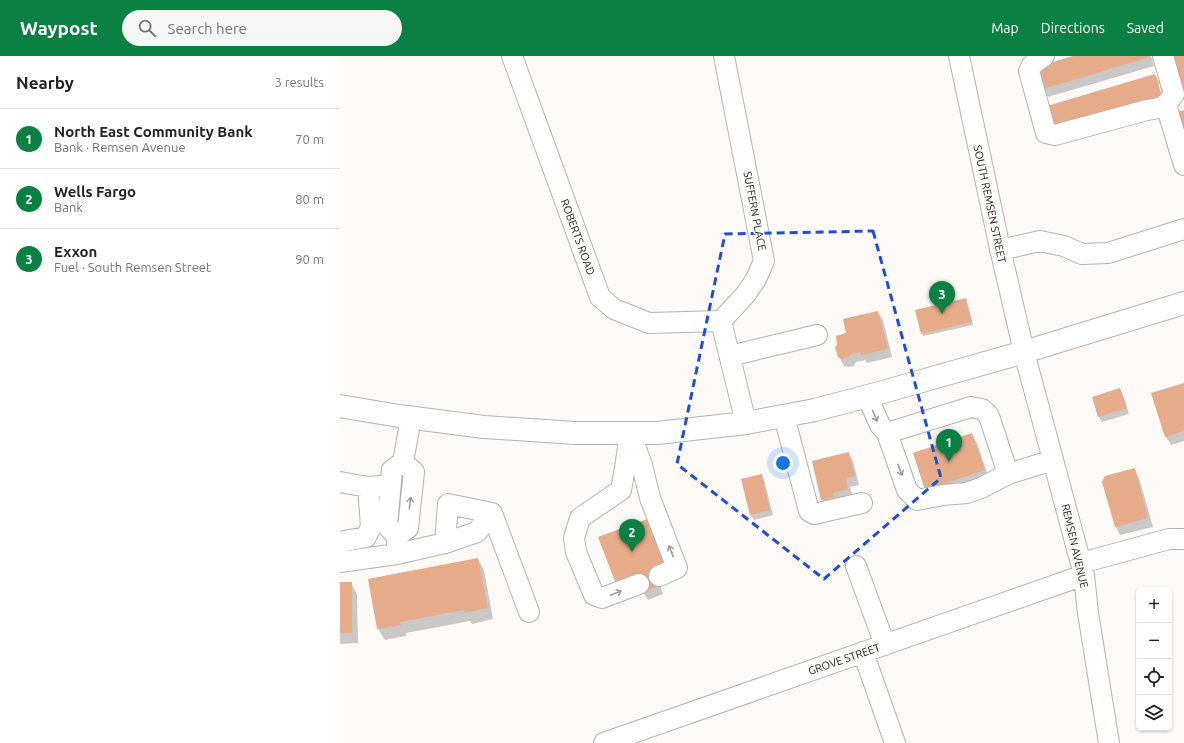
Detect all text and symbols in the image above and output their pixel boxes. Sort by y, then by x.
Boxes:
search box [122,10,402,46]
text: Waypost [20,17,98,39]
icon: search [136,17,158,39]
text: Search here [168,20,247,37]
text: Map [991,20,1019,36]
text: Directions [1041,20,1105,36]
text: Saved [1127,20,1164,36]
text: Nearby [16,73,74,92]
text: 3 results [274,75,324,89]
text: North East Community Bank [54,123,253,140]
text: 1 [25,132,33,146]
text: 70 m [295,132,324,146]
text: Bank · Remsen Avenue [54,140,186,154]
street label: SOUTH REMSEN STREET [972,144,1008,264]
street label: SUFFERN PLACE [741,170,769,252]
text: Wells Fargo [54,183,136,200]
text: 2 [25,192,33,206]
text: 80 m [295,192,324,206]
street label: ROBERTS ROAD [559,197,597,277]
text: Bank [54,200,83,214]
text: Exxon [54,243,97,260]
text: 3 [25,252,33,266]
text: 90 m [295,252,324,266]
text: Fuel · South Remsen Street [54,260,211,274]
pin: 3 [929,281,955,314]
one-way arrow [872,409,880,421]
pin: 1 [936,429,962,462]
your location [773,453,793,473]
one-way arrow [897,463,904,476]
one-way arrow [407,497,414,510]
street label: REMSEN AVENUE [1059,503,1091,589]
pin: 2 [619,519,645,552]
one-way arrow [666,545,674,557]
map controls [1136,587,1172,731]
button: + [1136,587,1172,623]
one-way arrow [610,588,622,596]
button: − [1136,623,1172,659]
street label: GROVE STREET [806,641,882,677]
button: locate [1136,659,1172,695]
button: layers [1136,695,1172,731]

